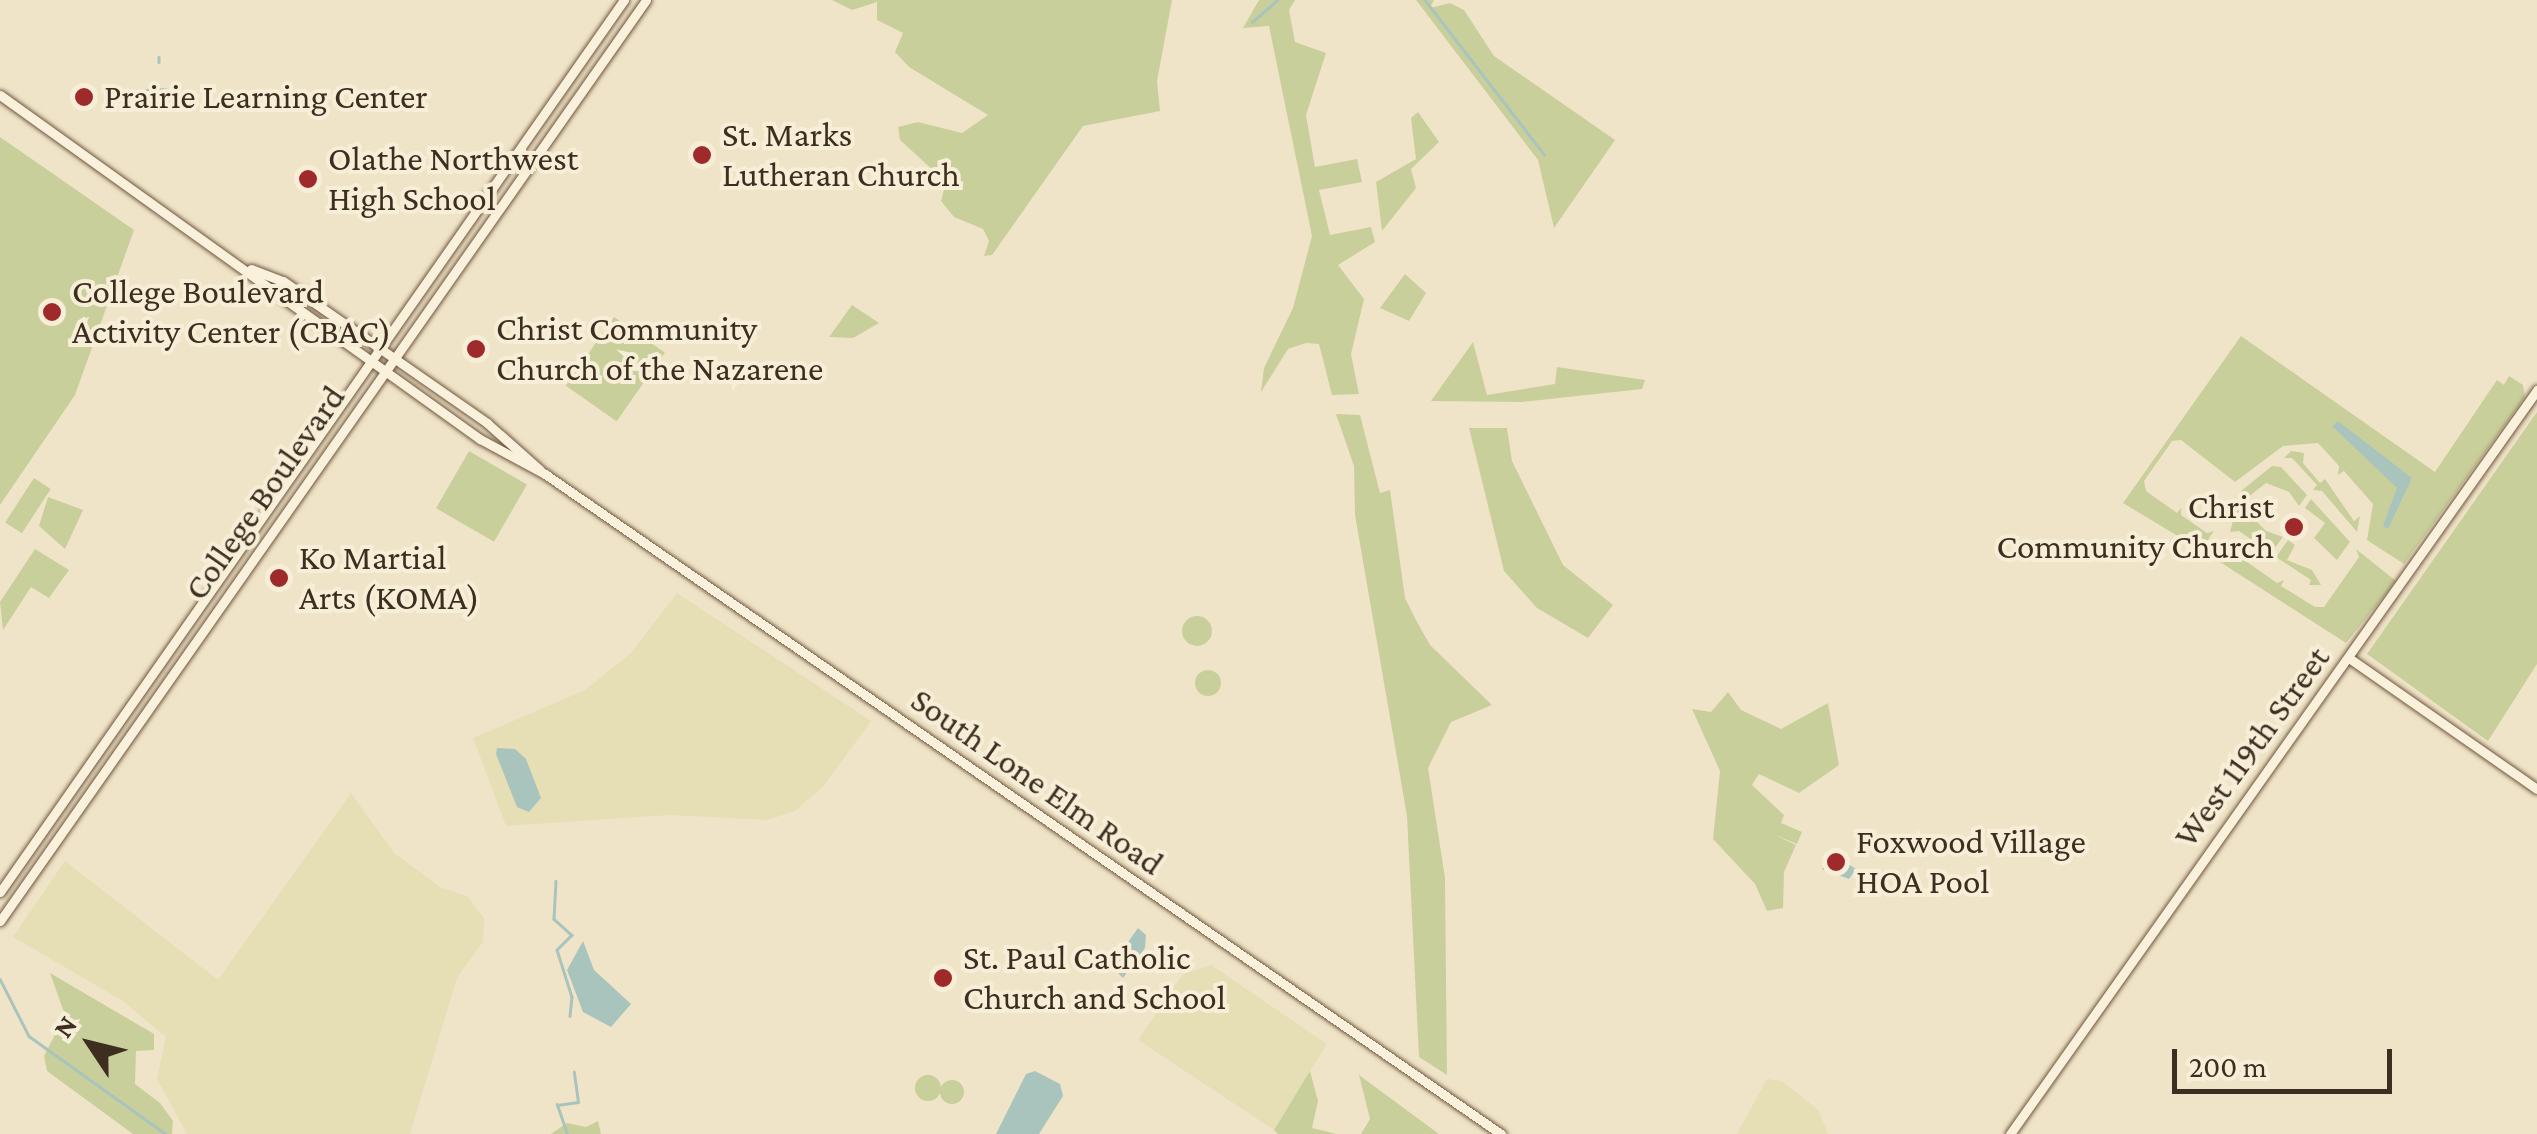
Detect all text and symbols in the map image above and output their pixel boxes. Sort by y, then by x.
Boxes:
place label: Prairie Learning Center [104,76,428,118]
marker: Prairie Learning Center [73,86,95,108]
place label: St. Marks Lutheran Church [722,114,960,196]
place label: Olathe Northwest High School [328,138,578,220]
marker: St. Marks Lutheran Church [691,144,713,166]
marker: Olathe Northwest High School [297,168,319,190]
place label: College Boulevard Activity Center (CBAC) [72,271,391,353]
marker: College Boulevard Activity Center (CBAC) [41,301,63,323]
place label: Christ Community Church of the Nazarene [496,308,823,390]
marker: Christ Community Church of the Nazarene [465,338,487,360]
street label: College Boulevard [176,378,354,608]
place label: Christ Community Church [1996,486,2274,568]
marker: Christ Community Church [2283,516,2305,538]
place label: Ko Martial Arts (KOMA) [299,537,479,619]
marker: Ko Martial Arts (KOMA) [268,567,290,589]
street label: West 119th Street [2165,638,2339,856]
street label: South Lone Elm Road [903,679,1171,885]
place label: Foxwood Village HOA Pool [1856,821,2086,903]
marker: Foxwood Village HOA Pool [1825,851,1847,873]
place label: St. Paul Catholic Church and School [963,937,1226,1019]
marker: St. Paul Catholic Church and School [932,967,954,989]
north arrow [40,994,140,1094]
text: N [47,1010,83,1043]
scale bar [2177,1029,2397,1091]
text: 200 m [2189,1050,2267,1083]

